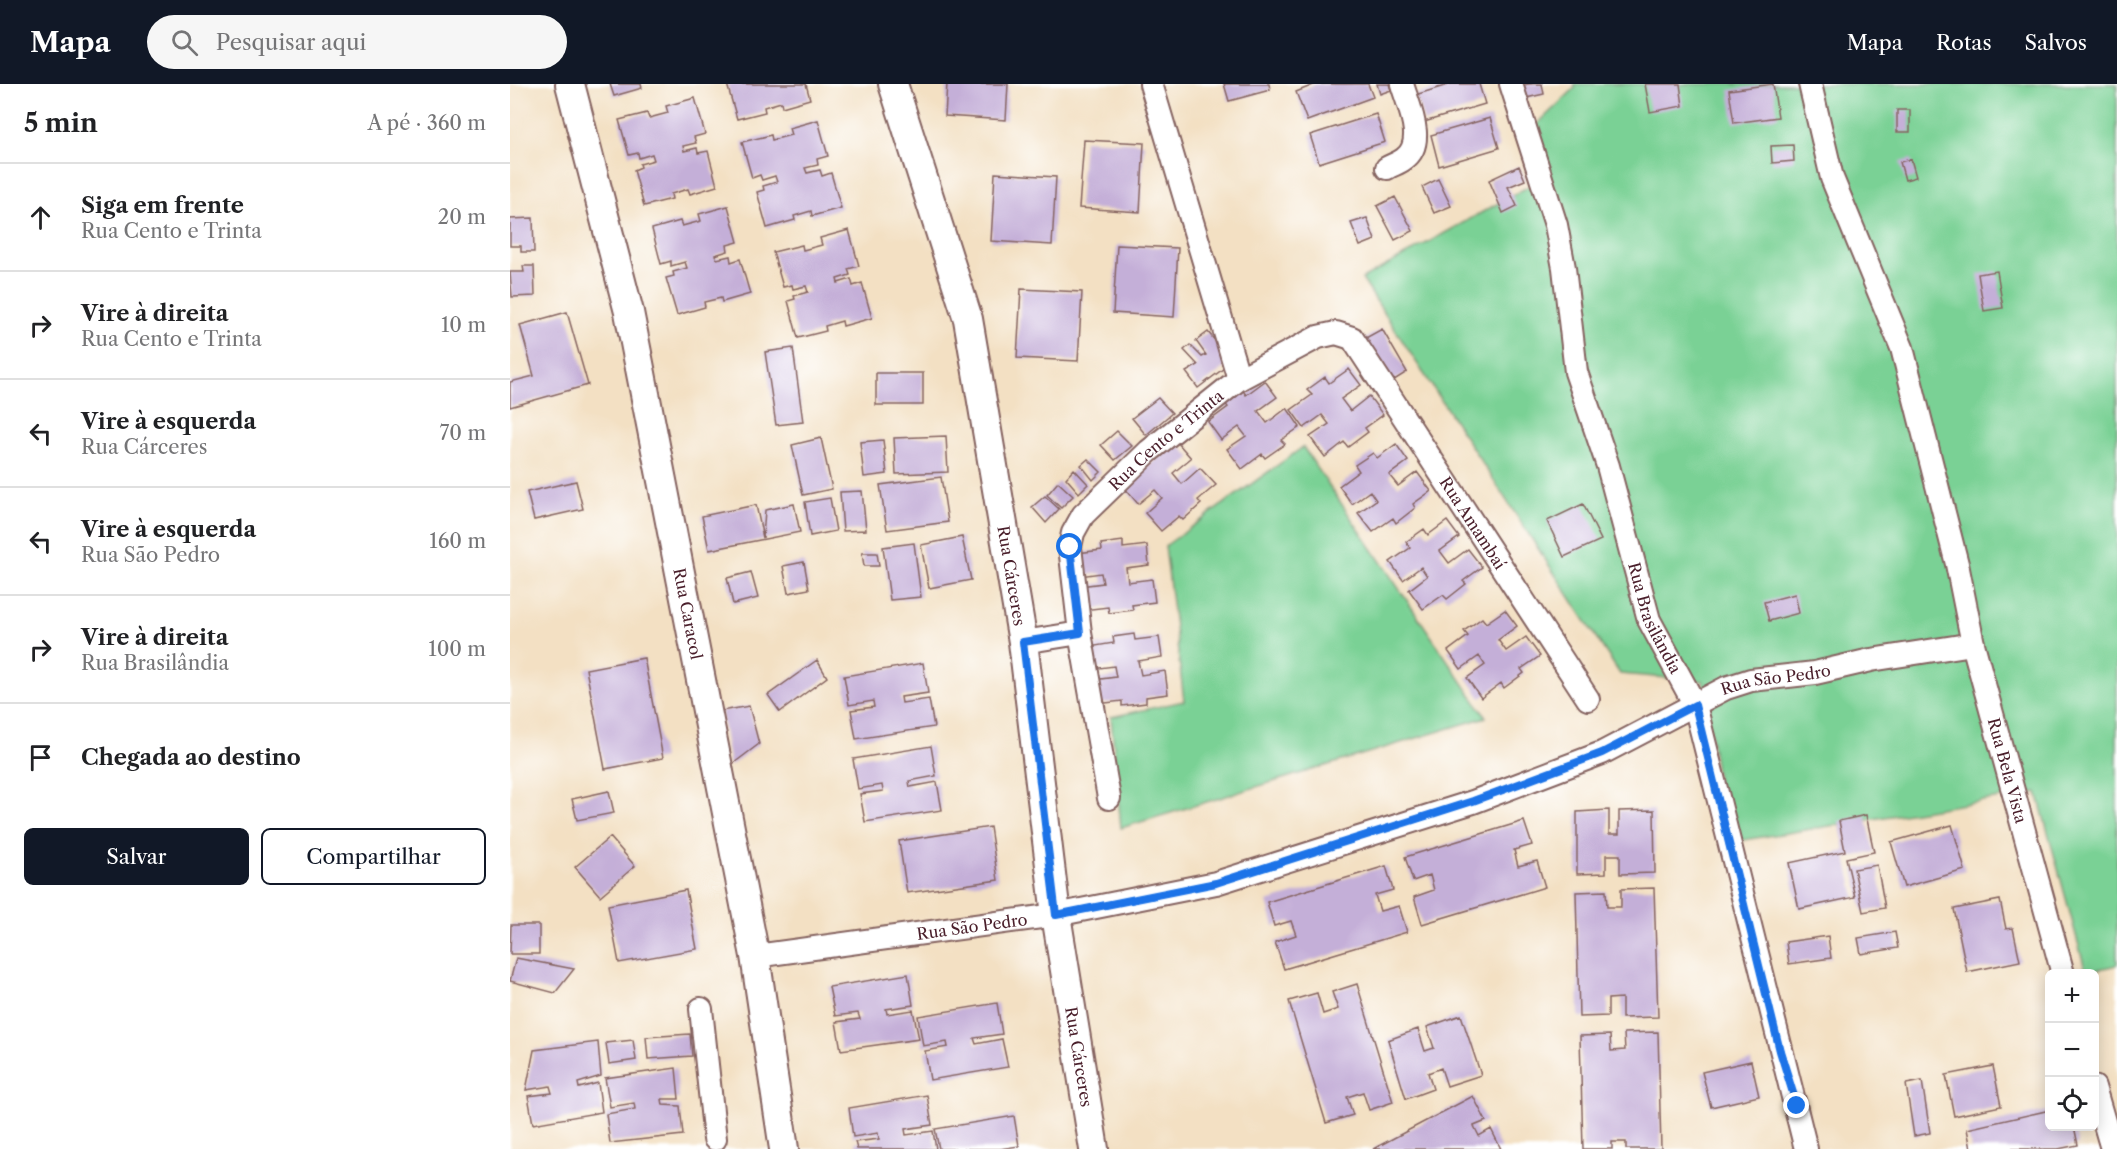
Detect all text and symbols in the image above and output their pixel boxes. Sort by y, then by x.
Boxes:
search box [147,15,567,69]
text: Mapa [30,25,111,59]
icon: search [168,26,201,59]
text: Pesquisar aqui [216,29,366,56]
text: Mapa [1847,30,1903,55]
text: Rotas [1936,30,1992,55]
text: Salvos [2025,30,2087,55]
text: 5 min [24,107,98,139]
text: A pé · 360 m [367,111,486,135]
text: Siga em frente [81,192,244,219]
icon: ahead [24,201,57,234]
text: 20 m [438,205,486,229]
text: Rua Cento e Trinta [81,219,262,243]
text: Vire à direita [81,300,228,327]
icon: right [24,309,57,342]
text: 10 m [441,313,486,337]
text: Rua Cento e Trinta [81,327,262,351]
street label: Rua Cento e Trinta [1104,385,1228,495]
text: Vire à esquerda [81,408,256,435]
icon: left [24,417,57,450]
text: 70 m [440,421,486,445]
text: Rua Cárceres [81,435,207,459]
street label: Rua Amambaí [1435,473,1510,573]
text: Vire à esquerda [81,516,256,543]
street label: Rua Cárceres [993,524,1030,627]
icon: left [24,525,57,558]
text: 160 m [429,529,486,553]
route start [1056,533,1082,559]
text: Rua São Pedro [81,543,220,567]
street label: Rua Brasilândia [1624,560,1686,677]
street label: Rua Caracol [669,566,707,662]
text: Vire à direita [81,624,228,651]
icon: right [24,633,57,666]
text: 100 m [428,637,486,661]
text: Rua Brasilândia [81,651,229,675]
street label: Rua São Pedro [1718,660,1833,699]
street label: Rua Bela Vista [1984,716,2032,826]
icon: arrive [24,741,57,774]
text: Chegada ao destino [81,744,301,771]
button: Salvar [24,828,249,885]
button: Compartilhar [261,828,486,885]
street label: Rua São Pedro [915,909,1029,944]
map controls [2045,969,2099,1131]
button: + [2045,969,2099,1023]
street label: Rua Cárceres [1061,1005,1097,1108]
button: − [2045,1023,2099,1077]
button: locate [2045,1077,2099,1131]
route end [1783,1092,1809,1118]

